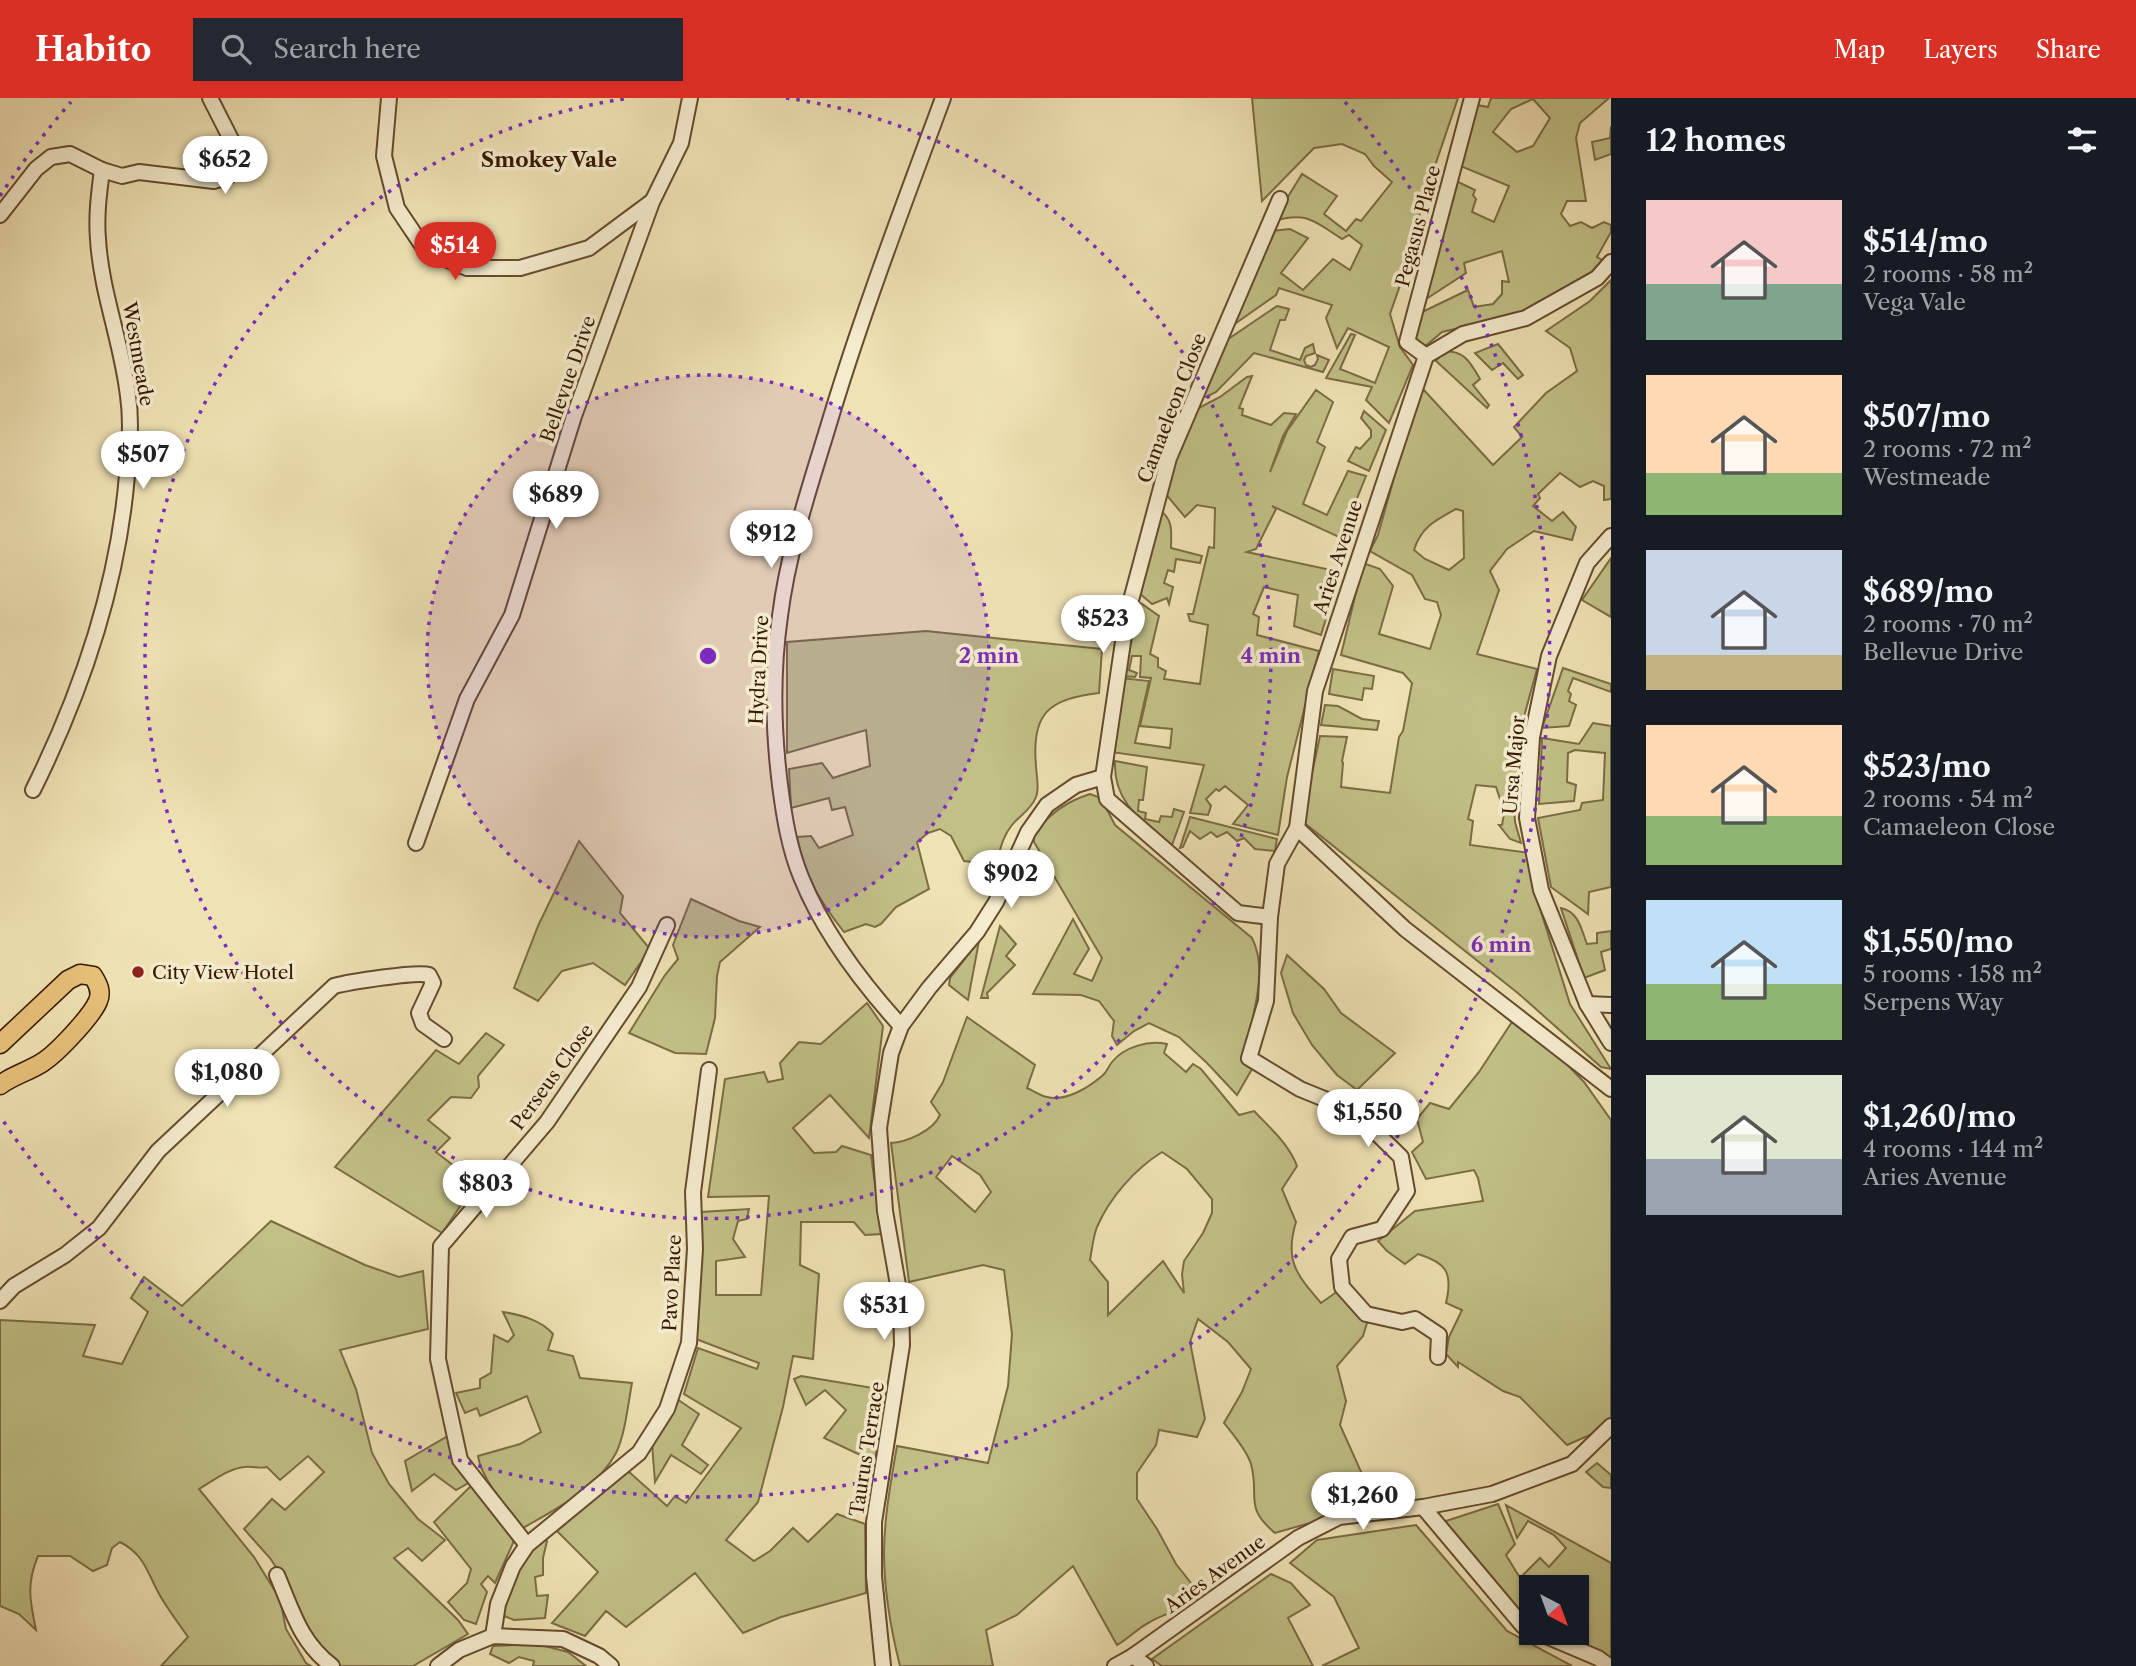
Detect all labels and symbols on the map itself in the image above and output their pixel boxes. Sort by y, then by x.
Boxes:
pin: $652 [184,136,266,196]
district label: Smokey Vale [481,147,617,172]
street label: Pegasus Place [1391,163,1445,289]
pin: $514 [414,222,496,282]
street label: Westmeade [117,299,158,408]
street label: Bellevue Drive [536,313,600,445]
street label: Camaeleon Close [1133,330,1211,486]
pin: $507 [102,432,184,491]
pin: $689 [515,472,597,531]
street label: Aries Avenue [1308,497,1367,618]
pin: $912 [730,510,812,570]
pin: $523 [1062,596,1144,655]
street label: Hydra Drive [745,615,773,725]
text: 2 min [959,643,1020,668]
text: 4 min [1241,643,1302,668]
centre of rings [696,644,720,668]
street label: Ursa Major [1498,714,1530,816]
pin: $902 [970,850,1052,910]
text: 6 min [1471,932,1532,957]
place label: City View Hotel [152,961,294,984]
marker: City View Hotel [130,964,146,980]
street label: Perseus Close [506,1019,598,1135]
pin: $1,080 [170,1049,284,1109]
pin: $1,550 [1311,1090,1425,1149]
pin: $803 [445,1160,527,1220]
street label: Pavo Place [658,1234,686,1332]
pin: $531 [843,1282,925,1342]
street label: Taurus Terrace [845,1380,889,1518]
pin: $1,260 [1306,1472,1420,1532]
street label: Aries Avenue [1159,1530,1270,1619]
north arrow [1519,1575,1589,1645]

